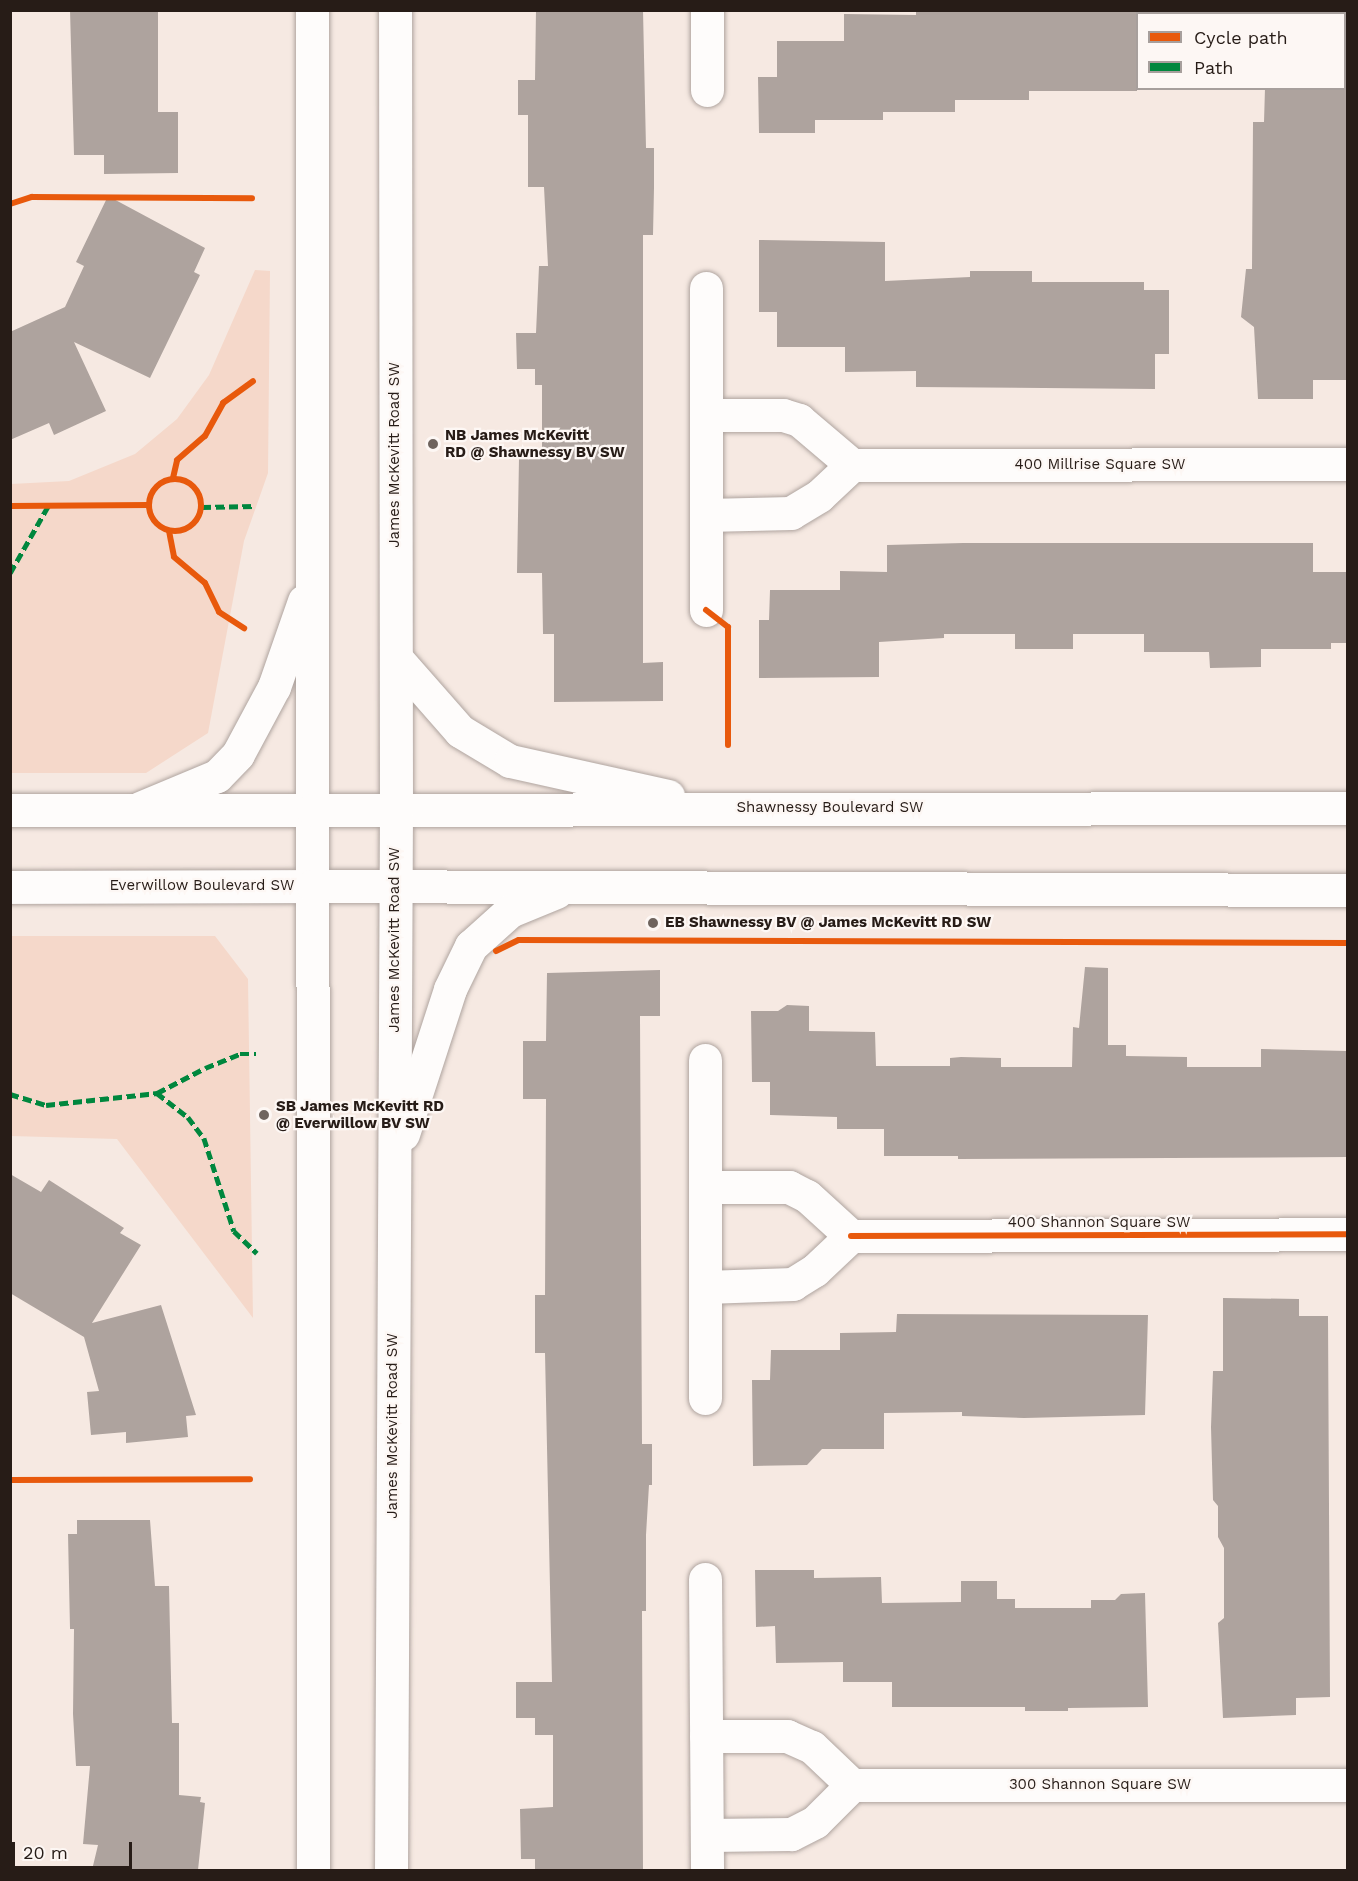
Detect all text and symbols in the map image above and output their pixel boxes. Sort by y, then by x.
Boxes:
legend [1136,12,1346,90]
text: Cycle path [1194,27,1288,48]
text: Path [1194,57,1234,78]
street label: James McKevitt Road SW [386,362,404,548]
place label: NB James McKevitt RD @ Shawnessy BV SW [445,426,625,461]
marker: NB James McKevitt RD @ Shawnessy BV SW [426,437,440,451]
street label: 400 Millrise Square SW [1014,456,1186,474]
street label: Shawnessy Boulevard SW [736,799,924,817]
street label: James McKevitt Road SW [386,847,404,1033]
street label: Everwillow Boulevard SW [109,877,295,895]
place label: EB Shawnessy BV @ James McKevitt RD SW [665,914,992,932]
marker: EB Shawnessy BV @ James McKevitt RD SW [646,916,660,930]
place label: SB James McKevitt RD @ Everwillow BV SW [276,1097,444,1132]
marker: SB James McKevitt RD @ Everwillow BV SW [257,1108,271,1122]
street label: 400 Shannon Square SW [1008,1214,1190,1232]
street label: James McKevitt Road SW [384,1333,402,1519]
street label: 300 Shannon Square SW [1009,1776,1191,1794]
scale bar [15,1830,135,1868]
text: 20 m [23,1842,68,1863]

